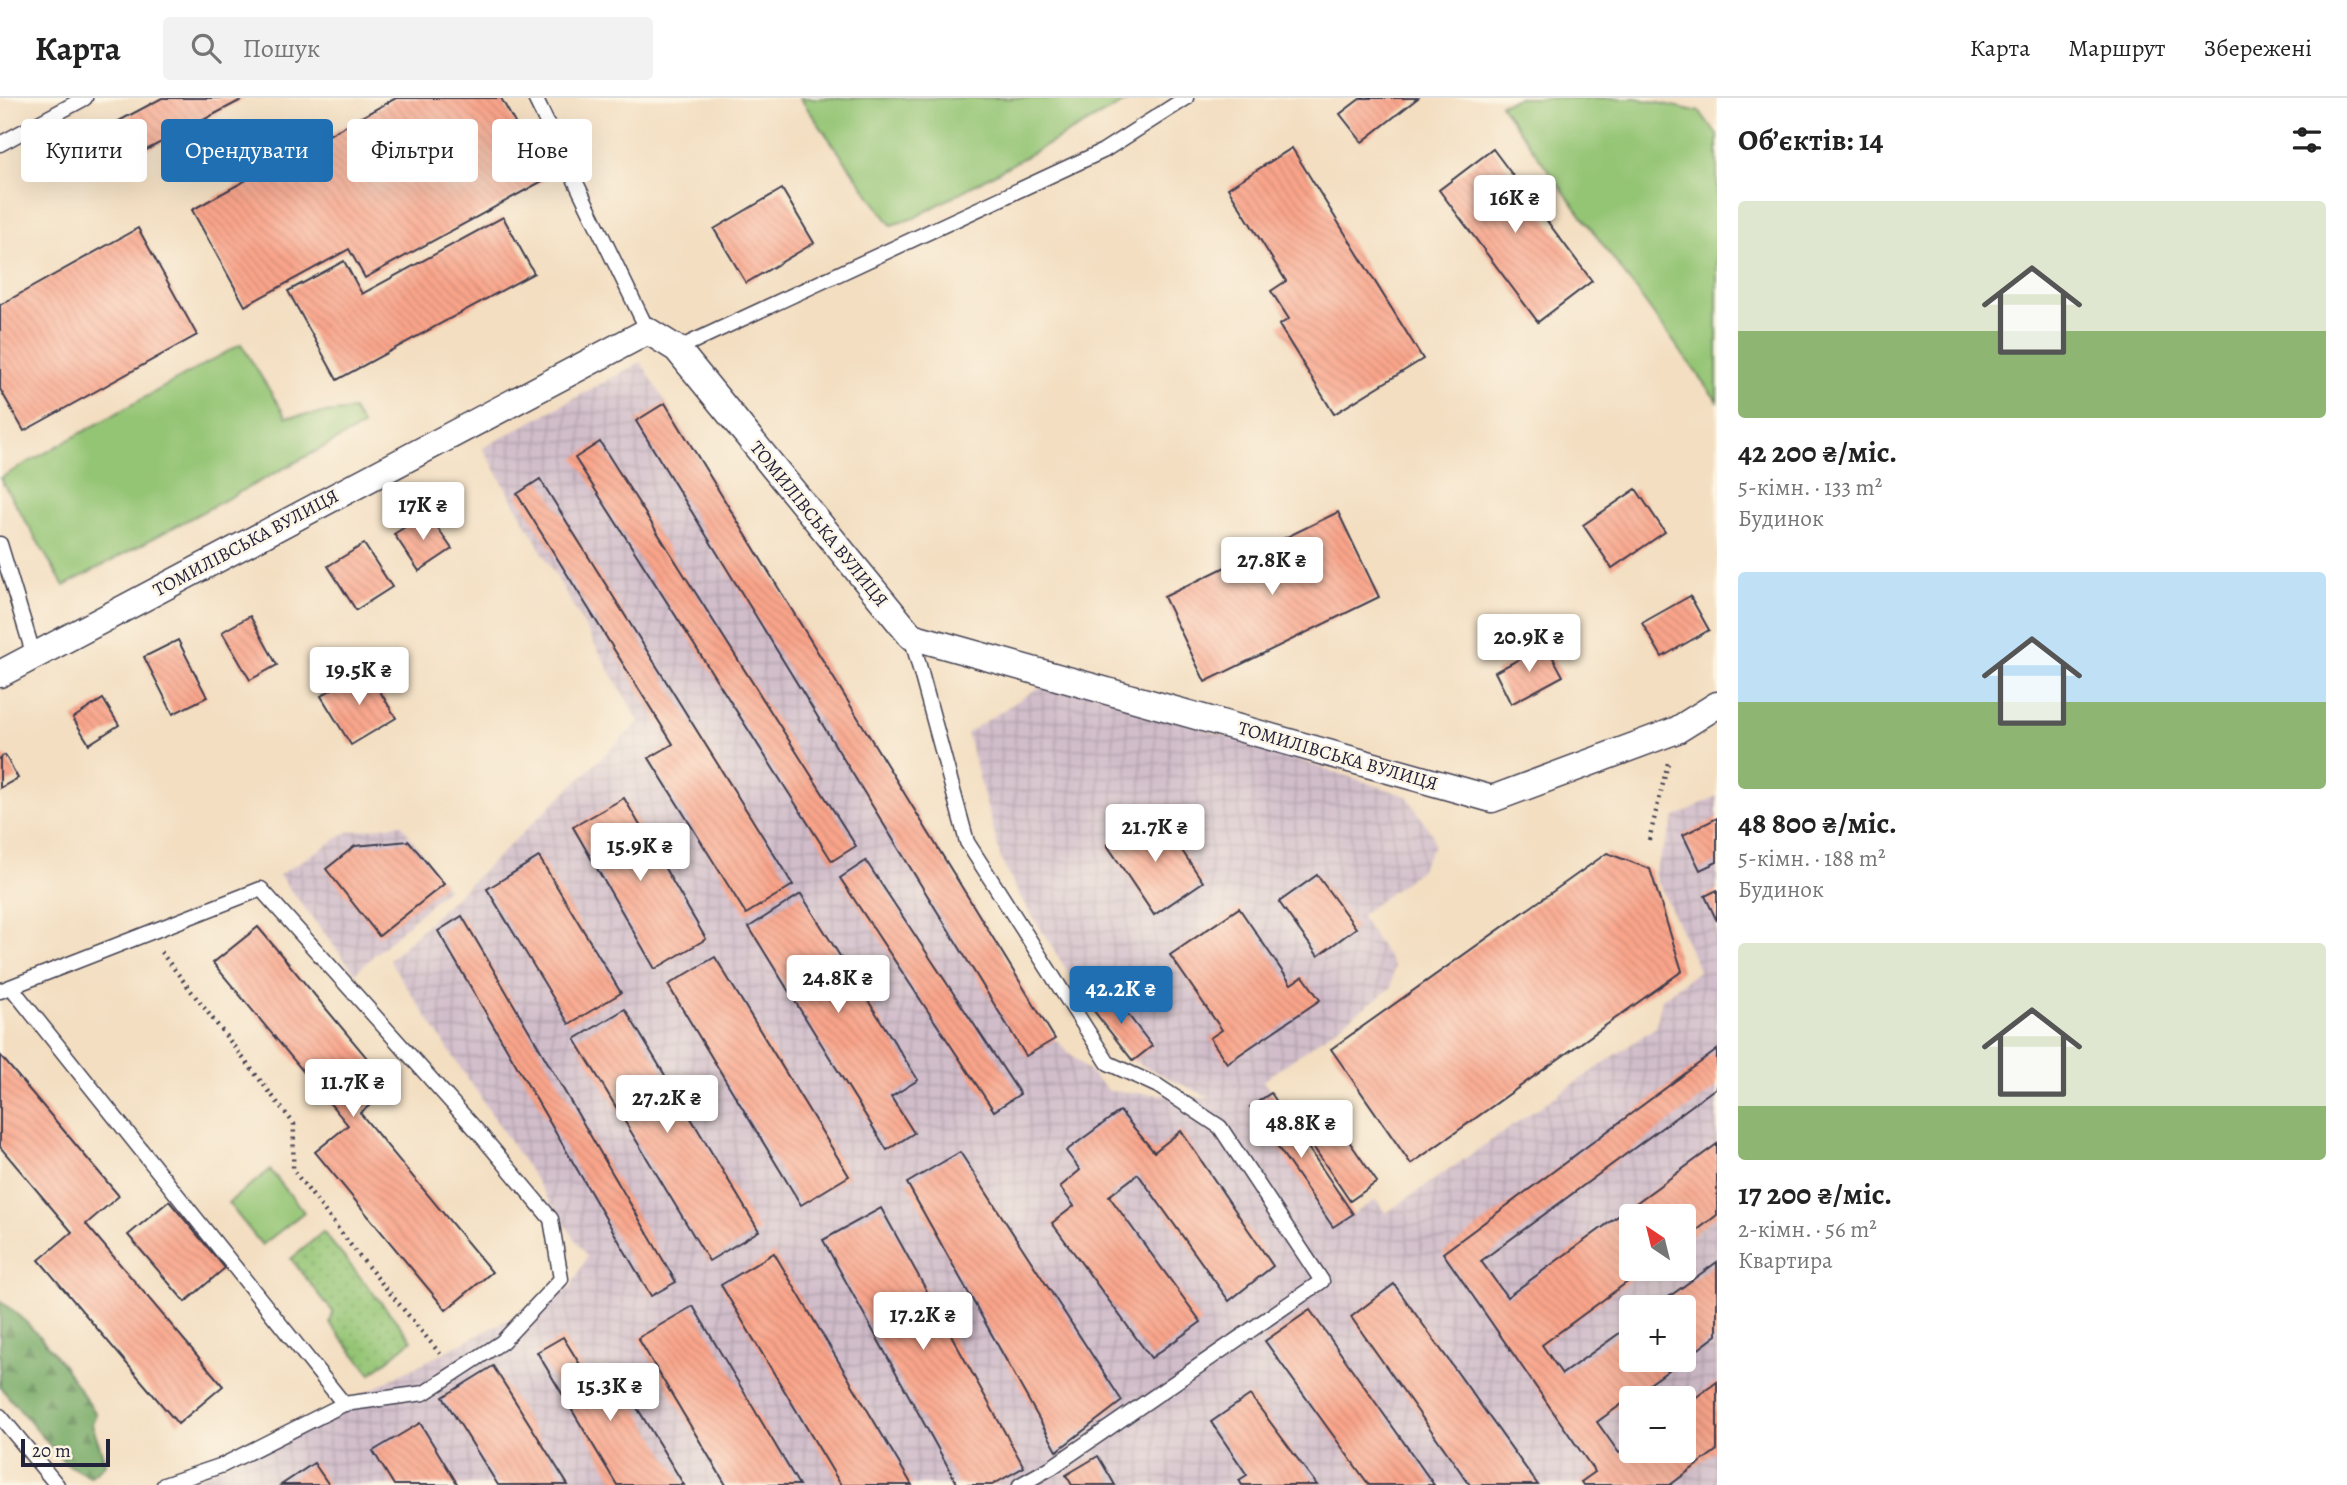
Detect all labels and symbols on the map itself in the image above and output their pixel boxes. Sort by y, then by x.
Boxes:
pin: 16K ₴ [1466,176,1564,235]
street label: ТОМИЛІВСЬКА ВУЛИЦЯ [744,436,894,612]
pin: 17K ₴ [374,482,472,542]
street label: ТОМИЛІВСЬКА ВУЛИЦЯ [149,483,343,603]
pin: 27.8K ₴ [1207,538,1337,597]
pin: 20.9K ₴ [1464,614,1594,674]
pin: 19.5K ₴ [294,648,424,707]
street label: ТОМИЛІВСЬКА ВУЛИЦЯ [1235,715,1441,797]
pin: 21.7K ₴ [1090,804,1220,864]
pin: 15.9K ₴ [575,824,705,883]
pin: 24.8K ₴ [773,956,903,1015]
pin: 42.2K ₴ [1056,967,1186,1026]
pin: 11.7K ₴ [288,1060,418,1119]
pin: 27.2K ₴ [602,1076,732,1135]
pin: 48.8K ₴ [1236,1100,1366,1160]
north arrow [1619,1204,1696,1281]
pin: 17.2K ₴ [858,1292,988,1352]
pin: 15.3K ₴ [545,1364,675,1423]
scale bar [21,1436,110,1468]

